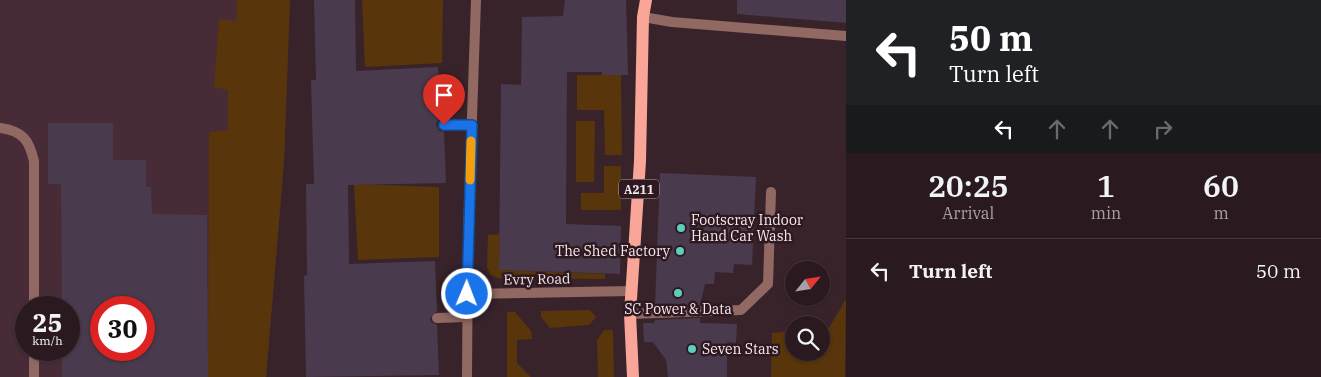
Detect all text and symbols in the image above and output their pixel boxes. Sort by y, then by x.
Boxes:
text: 50 m [949,15,1033,61]
icon: left [866,20,931,85]
text: Turn left [949,59,1039,88]
pin [423,74,465,125]
icon: arrive [430,81,458,109]
icon: left [990,115,1018,143]
icon: ahead [1043,115,1071,143]
icon: ahead [1096,115,1124,143]
icon: right [1149,115,1177,143]
text: 20:25 [928,166,1009,205]
text: 1 [1097,166,1115,205]
text: 60 [1203,166,1239,205]
road number: A211 [619,180,659,198]
text: Arrival [942,203,994,223]
text: min [1091,203,1121,223]
text: m [1213,203,1229,223]
place label: Footscray Indoor Hand Car Wash [691,211,804,245]
marker: Footscray Indoor Hand Car Wash [675,222,687,234]
place label: The Shed Factory [555,242,671,260]
marker: The Shed Factory [674,245,686,257]
icon: left [866,257,894,285]
text: Turn left [909,259,992,283]
text: 50 m [1256,259,1301,283]
north arrow [785,261,830,306]
map controls [785,261,830,361]
position arrow [440,267,492,319]
street label: Evry Road [503,269,571,289]
marker: SC Power & Data [672,287,684,299]
speed limit sign: 30 [90,296,155,361]
place label: SC Power & Data [624,300,732,318]
text: 25 [32,306,63,339]
button: search [785,316,830,361]
text: km/h [32,333,63,348]
place label: Seven Stars [702,340,779,358]
marker: Seven Stars [686,343,698,355]

